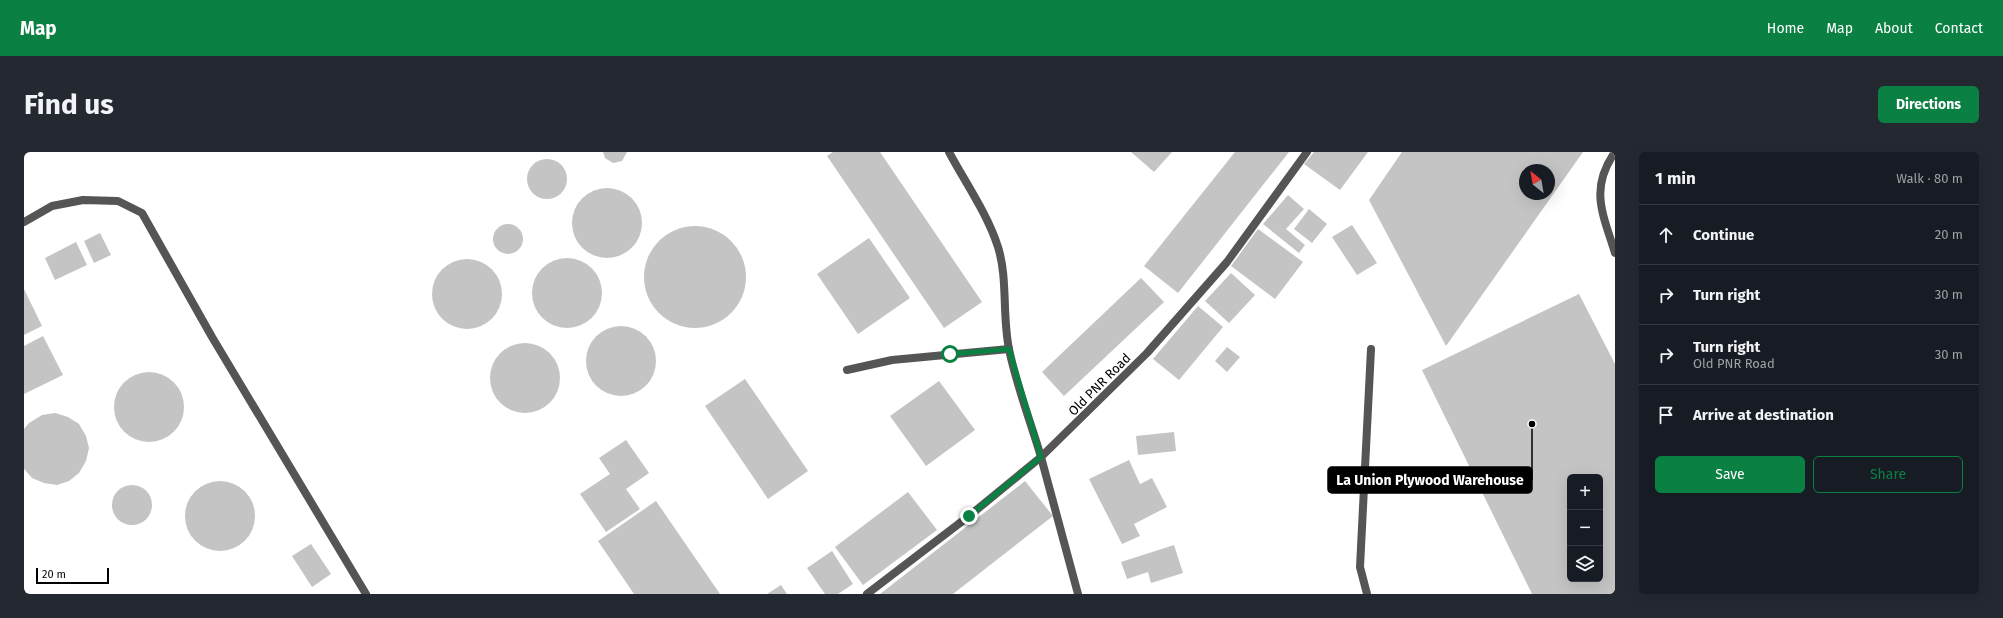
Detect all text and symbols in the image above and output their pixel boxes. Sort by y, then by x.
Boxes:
text: Map [20,17,57,40]
text: Home [1767,20,1804,37]
text: Map [1826,20,1853,37]
text: About [1875,20,1913,37]
text: Contact [1935,20,1983,37]
button: Directions [1878,86,1979,123]
text: Find us [24,88,114,121]
north arrow [1519,164,1555,200]
text: 1 min [1655,168,1696,189]
text: Walk · 80 m [1896,171,1963,186]
icon: ahead [1655,224,1677,246]
text: Continue [1693,226,1754,244]
text: 20 m [1935,227,1963,242]
icon: right [1655,284,1677,306]
text: Turn right [1693,286,1760,304]
text: 30 m [1935,287,1963,302]
text: Turn right [1693,338,1760,356]
icon: right [1655,344,1677,366]
route start [941,345,959,363]
text: 30 m [1935,347,1963,362]
street label: Old PNR Road [1065,350,1134,419]
text: Old PNR Road [1693,356,1775,371]
icon: arrive [1655,404,1677,426]
text: Arrive at destination [1693,406,1834,424]
button: Save [1655,456,1805,493]
button: Share [1813,456,1963,493]
callout: La Union Plywood Warehouse [1328,467,1532,493]
text: La Union Plywood Warehouse [1336,472,1524,489]
map controls [1567,474,1603,582]
button: + [1567,474,1603,510]
route end [960,507,978,525]
button: − [1567,510,1603,546]
button: layers [1567,546,1603,582]
scale bar [36,566,109,585]
text: 20 m [42,568,66,581]

